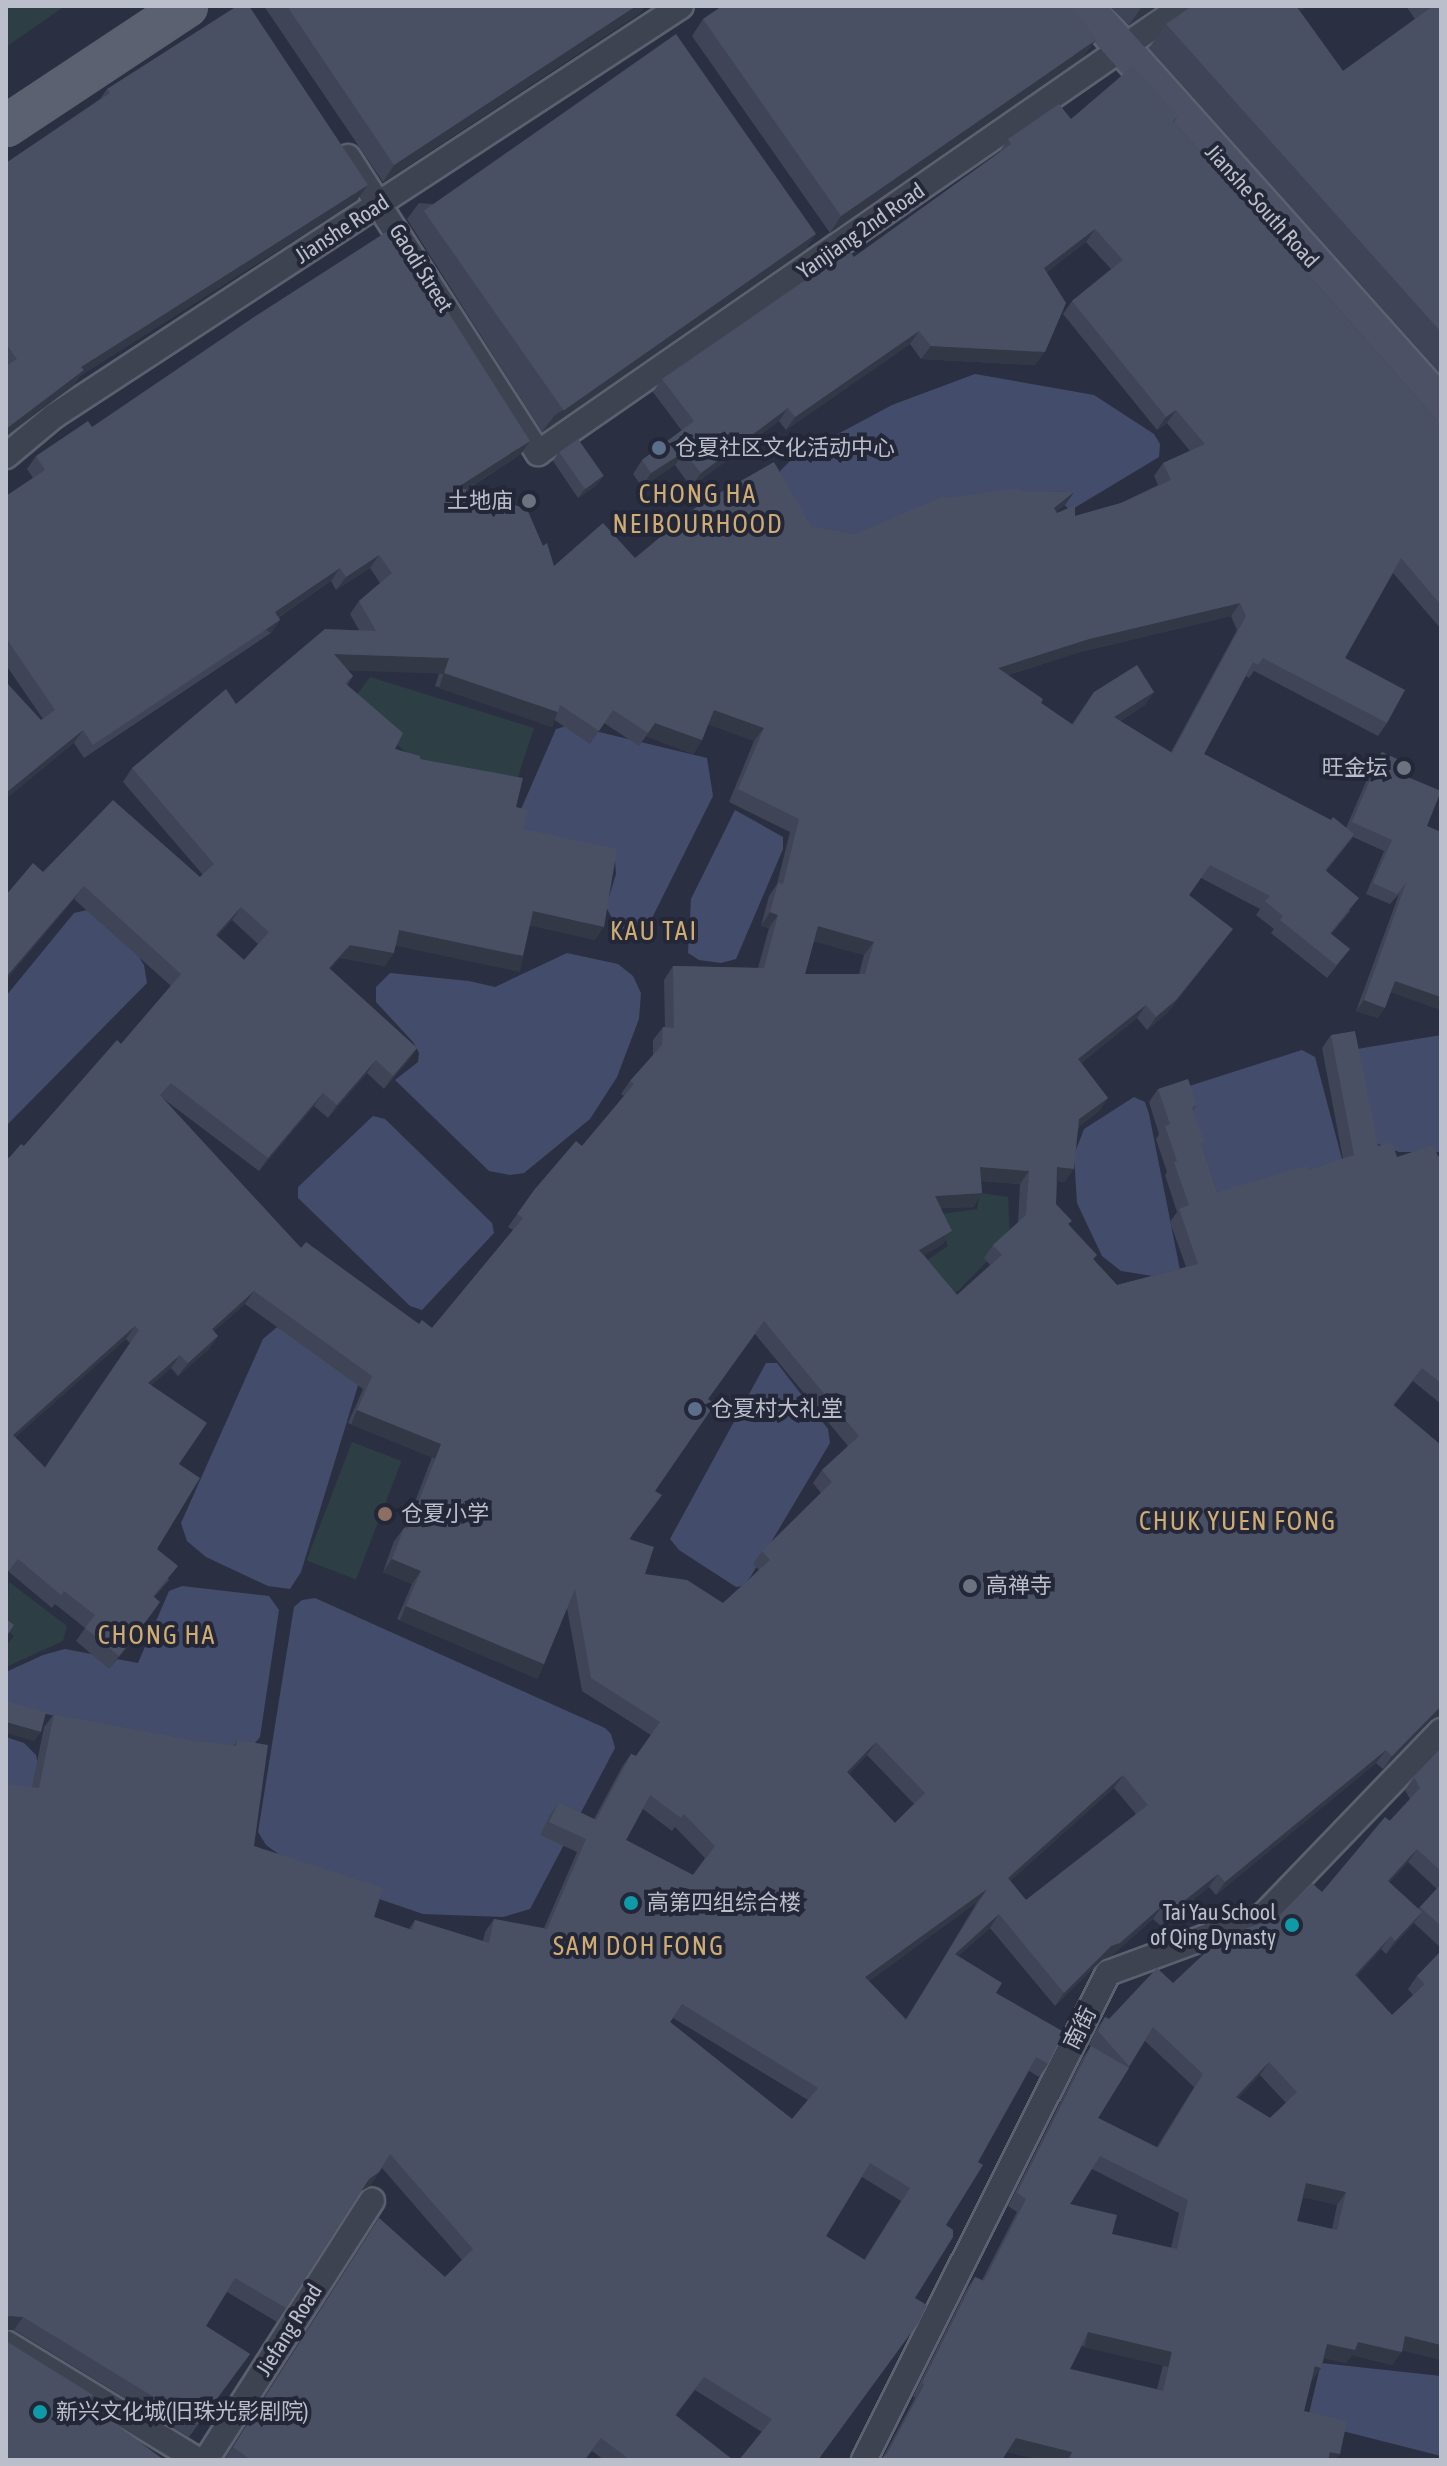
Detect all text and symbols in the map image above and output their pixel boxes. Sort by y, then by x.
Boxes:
street label: Jianshe South Road [1200,139,1324,273]
street label: Yanjiang 2nd Road [792,177,930,285]
street label: Jianshe Road [290,189,394,269]
street label: Gaodi Street [384,219,458,317]
place label: 仓夏社区文化活动中心 [675,435,895,461]
marker: 仓夏社区文化活动中心 [650,439,668,457]
district label: CHONG HA NEIBOURHOOD [613,479,783,540]
place label: 土地庙 [447,488,513,514]
marker: 土地庙 [520,492,538,510]
place label: 旺金坛 [1322,755,1388,781]
marker: 旺金坛 [1395,759,1413,777]
district label: KAU TAI [610,916,698,948]
place label: 仓夏村大礼堂 [711,1396,843,1422]
marker: 仓夏村大礼堂 [686,1400,704,1418]
place label: 仓夏小学 [401,1501,489,1527]
marker: 仓夏小学 [376,1505,394,1523]
district label: CHUK YUEN FONG [1139,1506,1337,1538]
place label: 高禅寺 [986,1573,1052,1599]
marker: 高禅寺 [961,1577,979,1595]
district label: CHONG HA [98,1620,216,1652]
place label: 高第四组综合楼 [647,1890,801,1916]
marker: 高第四组综合楼 [622,1894,640,1912]
place label: Tai Yau School of Qing Dynasty [1150,1899,1276,1950]
marker: Tai Yau School of Qing Dynasty [1283,1916,1301,1934]
district label: SAM DOH FONG [553,1931,725,1963]
street label: 南街 [1058,2002,1102,2054]
street label: Jiefang Road [250,2279,328,2381]
place label: 新兴文化城(旧珠光影剧院) [56,2399,309,2425]
marker: 新兴文化城(旧珠光影剧院) [31,2403,49,2421]

